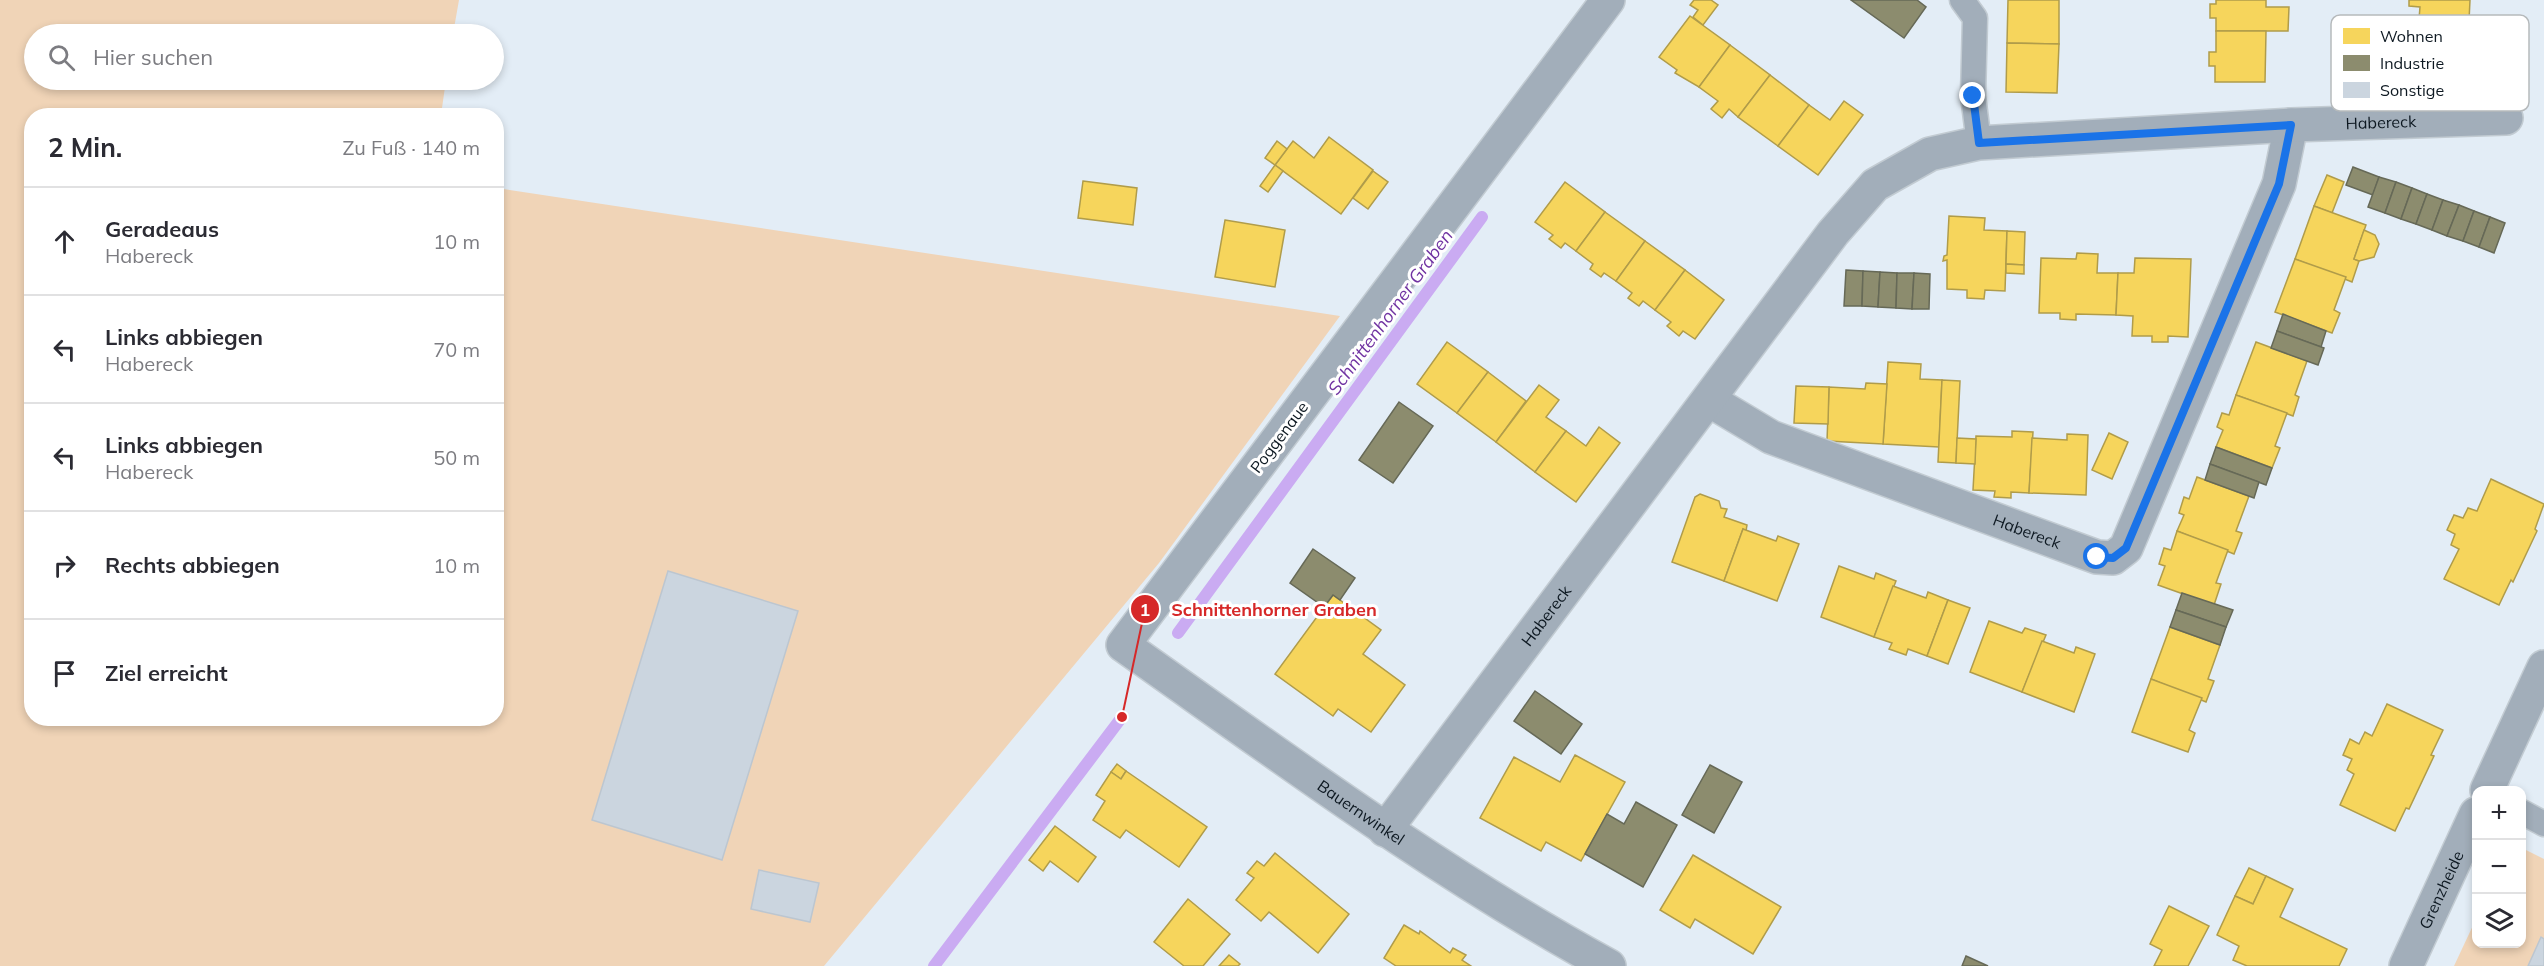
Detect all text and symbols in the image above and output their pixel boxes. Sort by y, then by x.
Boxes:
legend [2331,15,2529,111]
search box [24,24,504,90]
text: Wohnen [2380,26,2443,46]
icon: search [45,41,78,74]
text: Hier suchen [93,43,213,71]
text: Industrie [2380,53,2444,73]
text: Sonstige [2380,80,2444,100]
route end [1959,82,1985,108]
street label: Habereck [2345,111,2417,133]
text: 2 Min. [48,131,122,164]
text: Zu Fuß · 140 m [342,135,480,160]
text: Geradeaus [105,215,219,243]
icon: ahead [48,225,81,258]
water label: Schnittenhorner Graben [1322,225,1458,399]
text: 10 m [433,229,480,254]
text: Habereck [105,243,193,268]
text: Links abbiegen [105,323,263,351]
icon: left [48,333,81,366]
text: 70 m [433,337,480,362]
text: Habereck [105,351,193,376]
street label: Poggenaue [1246,397,1312,477]
text: Links abbiegen [105,431,263,459]
icon: left [48,441,81,474]
text: 50 m [433,445,480,470]
text: Habereck [105,459,193,484]
street label: Habereck [1990,510,2064,553]
route start [2083,543,2109,569]
icon: right [48,549,81,582]
text: Rechts abbiegen [105,551,280,579]
text: 10 m [433,553,480,578]
street label: Habereck [1517,581,1576,650]
callout: Schnittenhorner Graben [1130,591,1389,627]
text: 1 [1140,598,1150,621]
text: Schnittenhorner Graben [1171,598,1377,621]
icon: arrive [48,657,81,690]
text: Ziel erreicht [105,659,228,687]
street label: Bauernwinkel [1314,775,1409,849]
map controls [2472,786,2526,948]
button: + [2472,786,2526,840]
button: − [2472,840,2526,894]
street label: Grenzheide [2414,847,2468,932]
button: layers [2472,894,2526,948]

